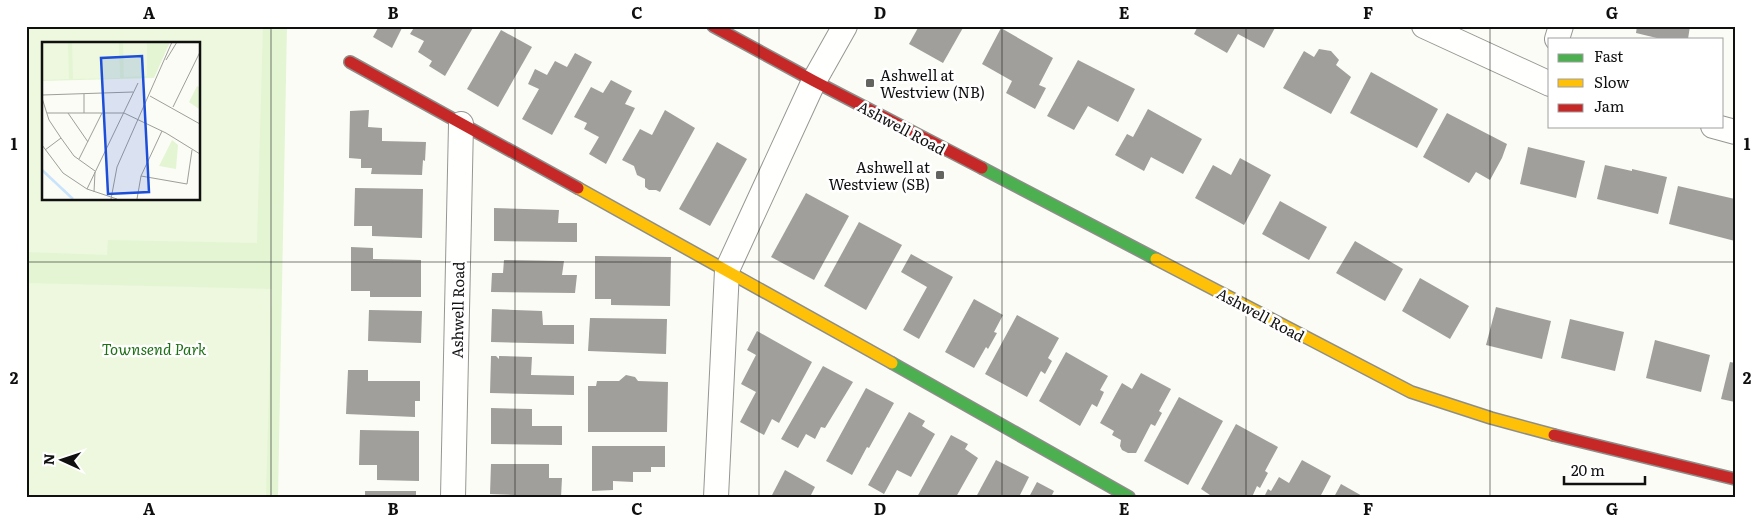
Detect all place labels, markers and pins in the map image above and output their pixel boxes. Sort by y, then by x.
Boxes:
place label: Ashwell at Westview (NB) [880,63,985,103]
marker: Ashwell at Westview (NB) [864,77,876,89]
place label: Ashwell at Westview (SB) [829,155,930,195]
marker: Ashwell at Westview (SB) [934,169,946,181]

